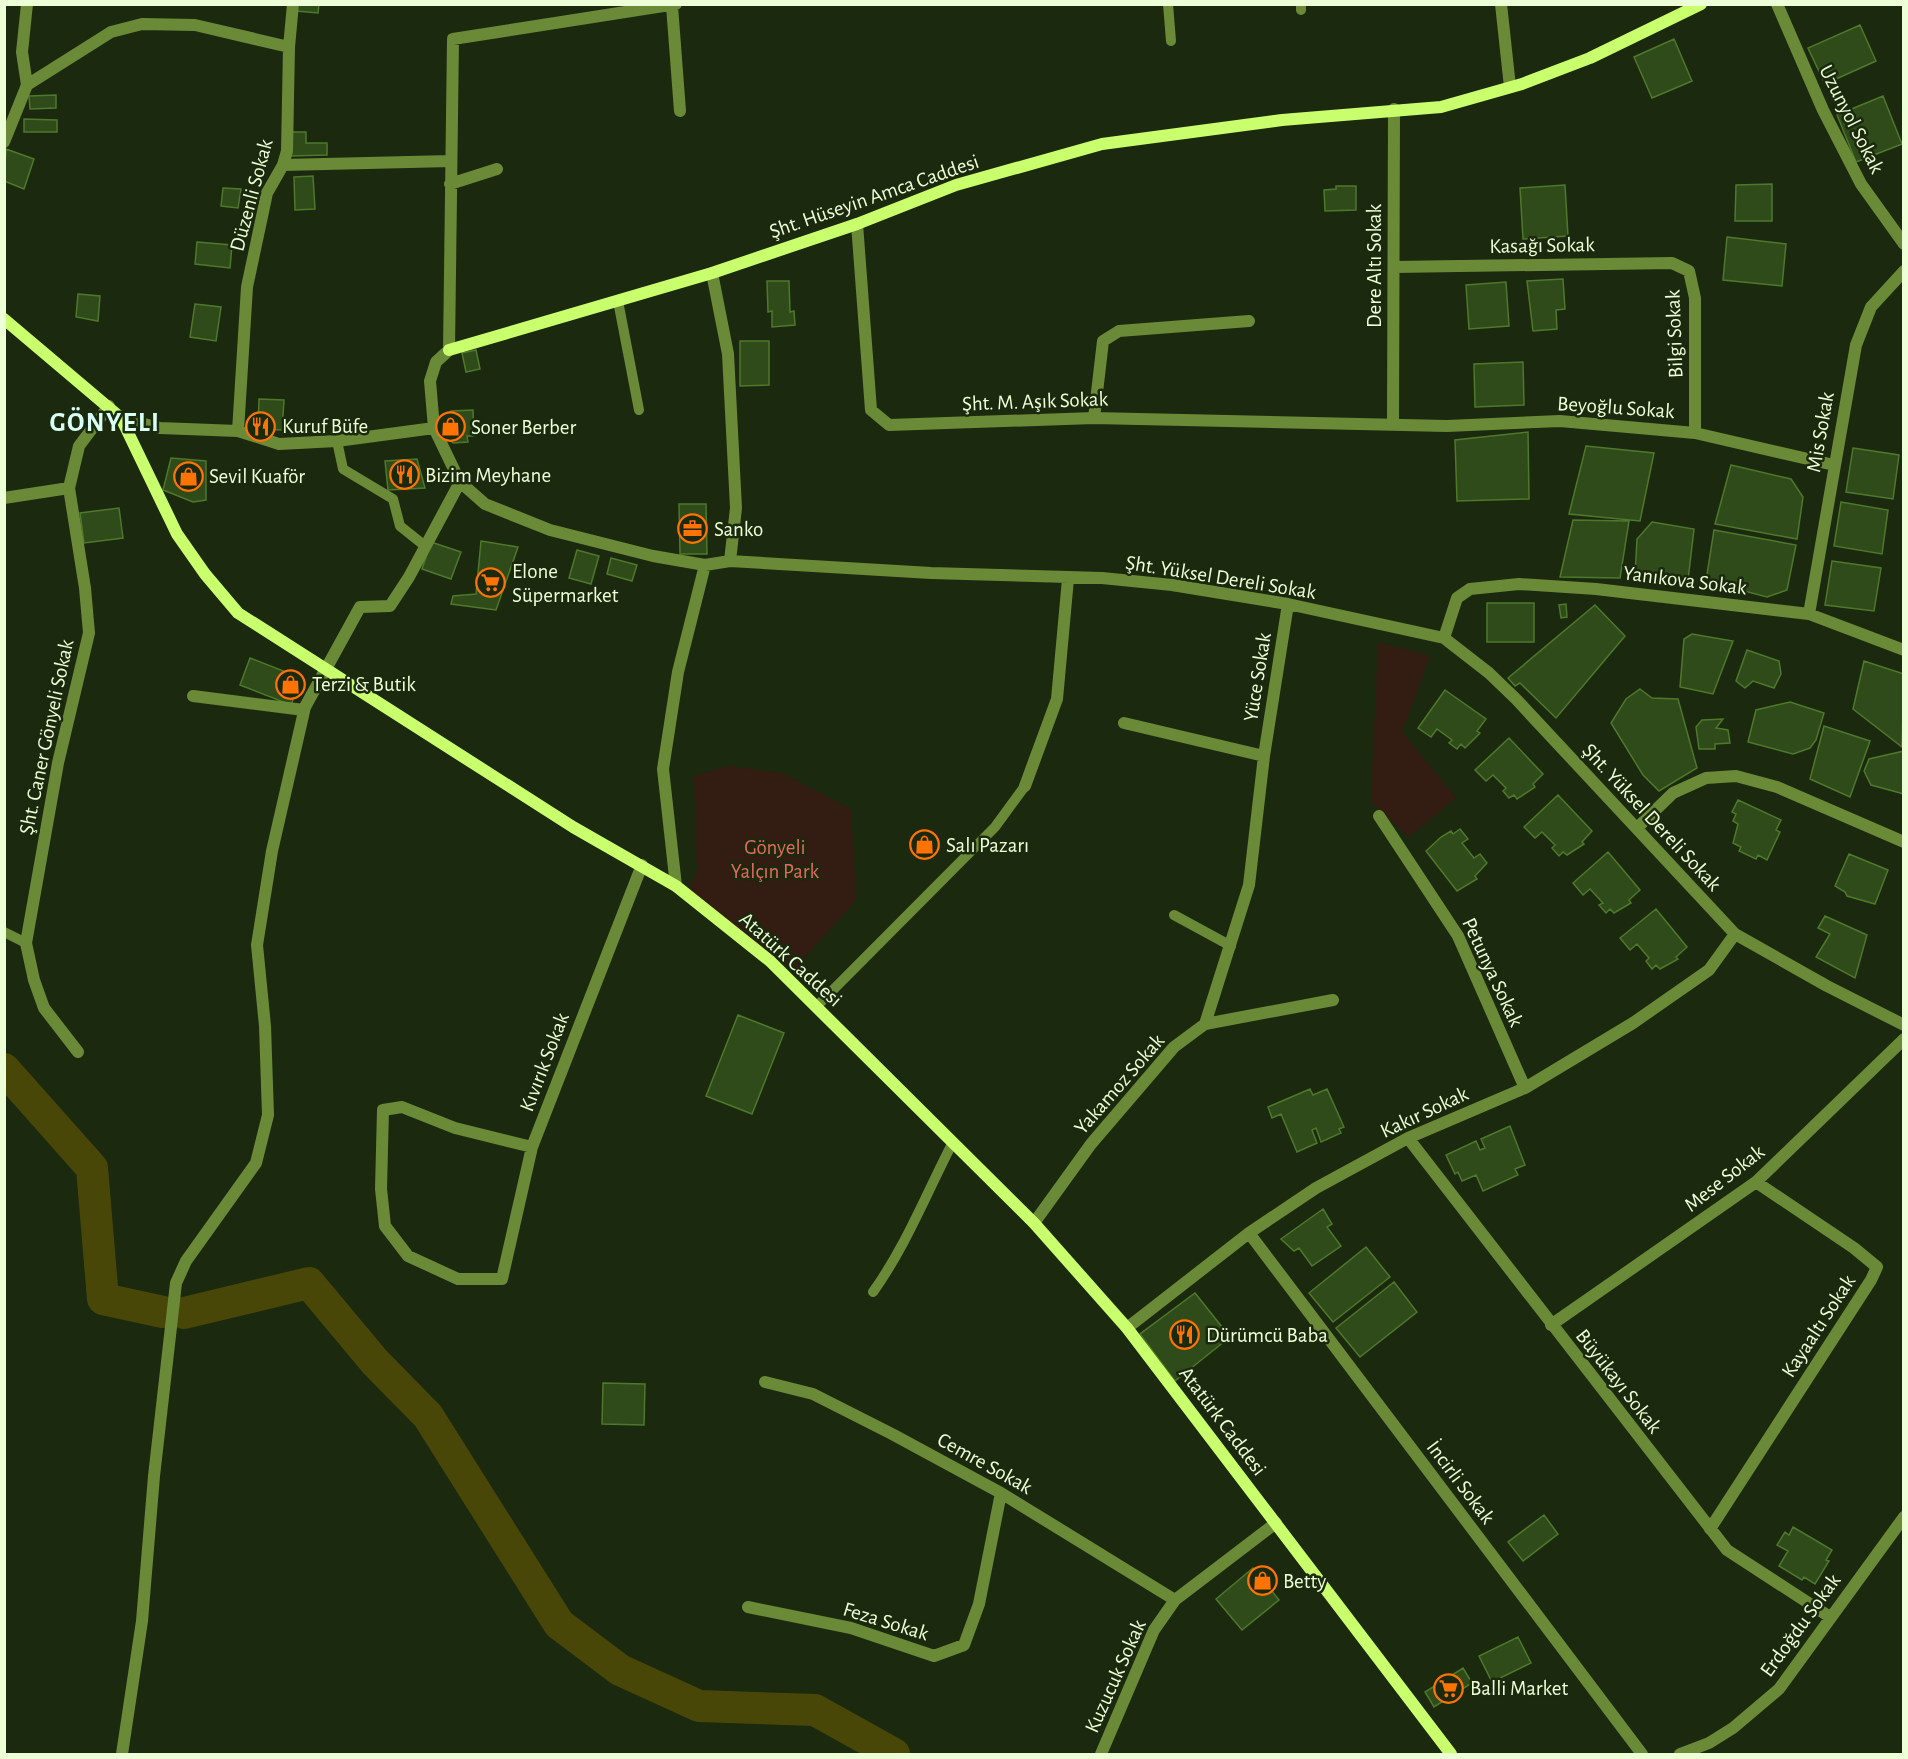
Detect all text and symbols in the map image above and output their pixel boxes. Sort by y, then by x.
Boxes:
street label: Uzunyol Sokak [1815,62,1888,177]
street label: Düzenli Sokak [226,136,277,253]
street label: Şht. Hüseyin Amca Caddesi [767,151,982,242]
street label: Dere Altı Sokak [1364,204,1385,328]
street label: Kasağı Sokak [1489,234,1595,257]
street label: Bilgi Sokak [1662,289,1687,379]
street label: Şht. M. Aşık Sokak [962,388,1109,415]
street label: Mis Sokak [1803,390,1838,474]
street label: Beyoğlu Sokak [1557,393,1676,422]
district label: GÖNYELI [49,407,161,436]
restaurant icon: Kuruf Büfe [245,410,277,442]
shop icon: Soner Berber [434,411,466,443]
place label: Kuruf Büfe [282,416,368,437]
place label: Soner Berber [471,417,576,438]
restaurant icon: Bizim Meyhane [388,459,420,491]
shop icon: Sevil Kuaför [172,460,204,492]
place label: Bizim Meyhane [425,465,551,486]
place label: Sevil Kuaför [209,466,305,487]
office icon: Sanko [677,513,709,545]
place label: Sanko [714,519,763,540]
street label: Şht. Yüksel Dereli Sokak [1124,552,1318,603]
place label: Elone Süpermarket [512,561,619,606]
street label: Yanıkova Sokak [1622,562,1748,599]
supermarket icon: Elone Süpermarket [475,567,507,599]
street label: Yüce Sokak [1240,631,1275,723]
street label: Şht. Caner Gönyeli Sokak [16,637,78,837]
shop icon: Terzi & Butik [275,668,307,700]
place label: Terzi & Butik [312,674,416,695]
street label: Şht. Yüksel Dereli Sokak [1578,740,1725,895]
shop icon: Salı Pazarı [909,829,941,861]
place label: Salı Pazarı [946,835,1029,856]
park label: Gönyeli Yalçın Park [731,837,820,882]
street label: Atatürk Caddesi [735,908,846,1011]
street label: Petunya Sokak [1458,915,1527,1030]
street label: Kıvırık Sokak [516,1010,573,1114]
street label: Yakamoz Sokak [1070,1030,1169,1138]
street label: Kakır Sokak [1377,1083,1472,1142]
street label: Mese Sokak [1680,1141,1769,1216]
street label: Kayaaltı Sokak [1778,1271,1859,1381]
restaurant icon: Dürümcü Baba [1169,1319,1201,1351]
place label: Dürümcü Baba [1206,1325,1328,1346]
street label: Büyükayı Sokak [1572,1325,1666,1438]
street label: Atatürk Caddesi [1175,1363,1270,1480]
street label: Cemre Sokak [934,1429,1036,1498]
street label: İncirli Sokak [1423,1436,1500,1528]
shop icon: Betty [1246,1565,1278,1597]
street label: Erdoğdu Sokak [1756,1570,1845,1681]
place label: Betty [1283,1571,1326,1592]
street label: Feza Sokak [841,1599,931,1645]
street label: Kuzucuk Sokak [1081,1616,1150,1736]
supermarket icon: Balli Market [1433,1672,1465,1704]
place label: Balli Market [1470,1678,1568,1699]

